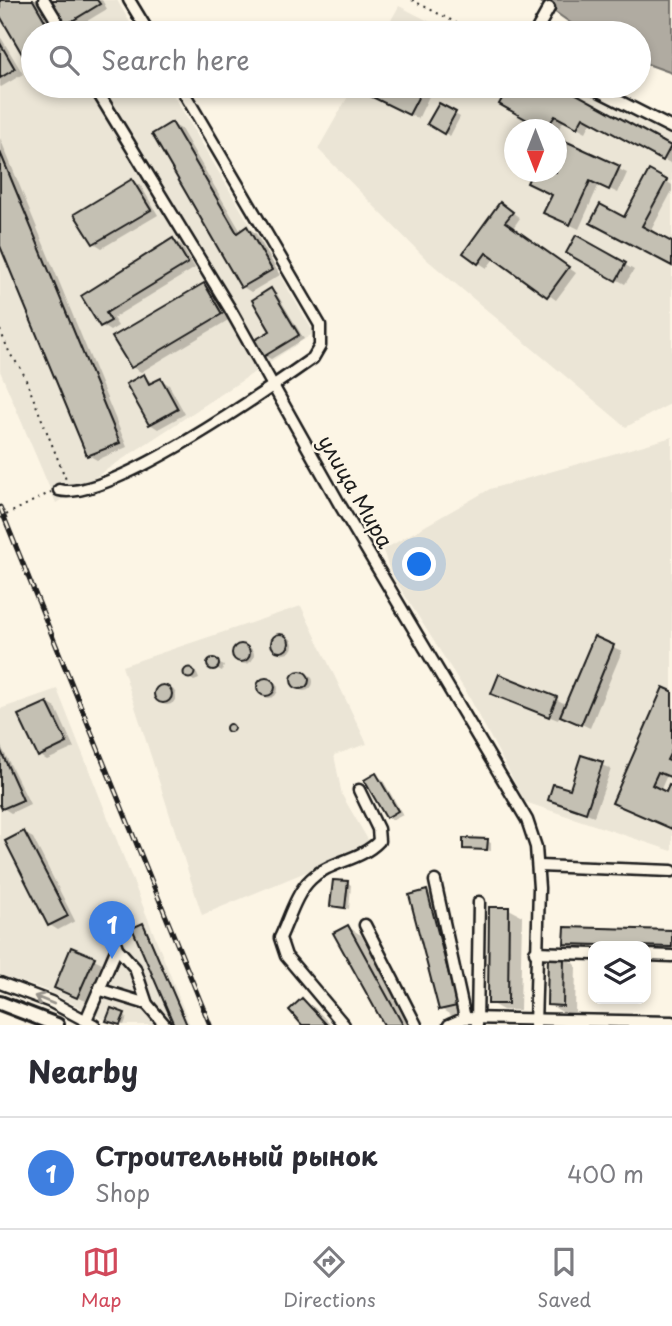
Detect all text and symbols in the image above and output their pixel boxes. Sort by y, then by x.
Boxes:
search box [21,21,651,98]
text: Search here [101,40,250,79]
icon: search [45,41,83,79]
north arrow [504,119,567,182]
street label: улица Мира [311,428,403,554]
your location [402,547,436,581]
pin: 1 [89,901,135,959]
map controls [588,941,651,1004]
button: layers [588,941,651,1004]
one-way arrow [33,992,55,1005]
text: Nearby [28,1048,138,1093]
text: Строительный рынок [95,1136,377,1175]
text: 1 [46,1156,57,1191]
text: 400 m [567,1156,644,1191]
text: Shop [95,1175,150,1210]
tab: Map [81,1243,121,1313]
tab: Directions [283,1243,376,1313]
tab: Saved [537,1243,591,1313]

